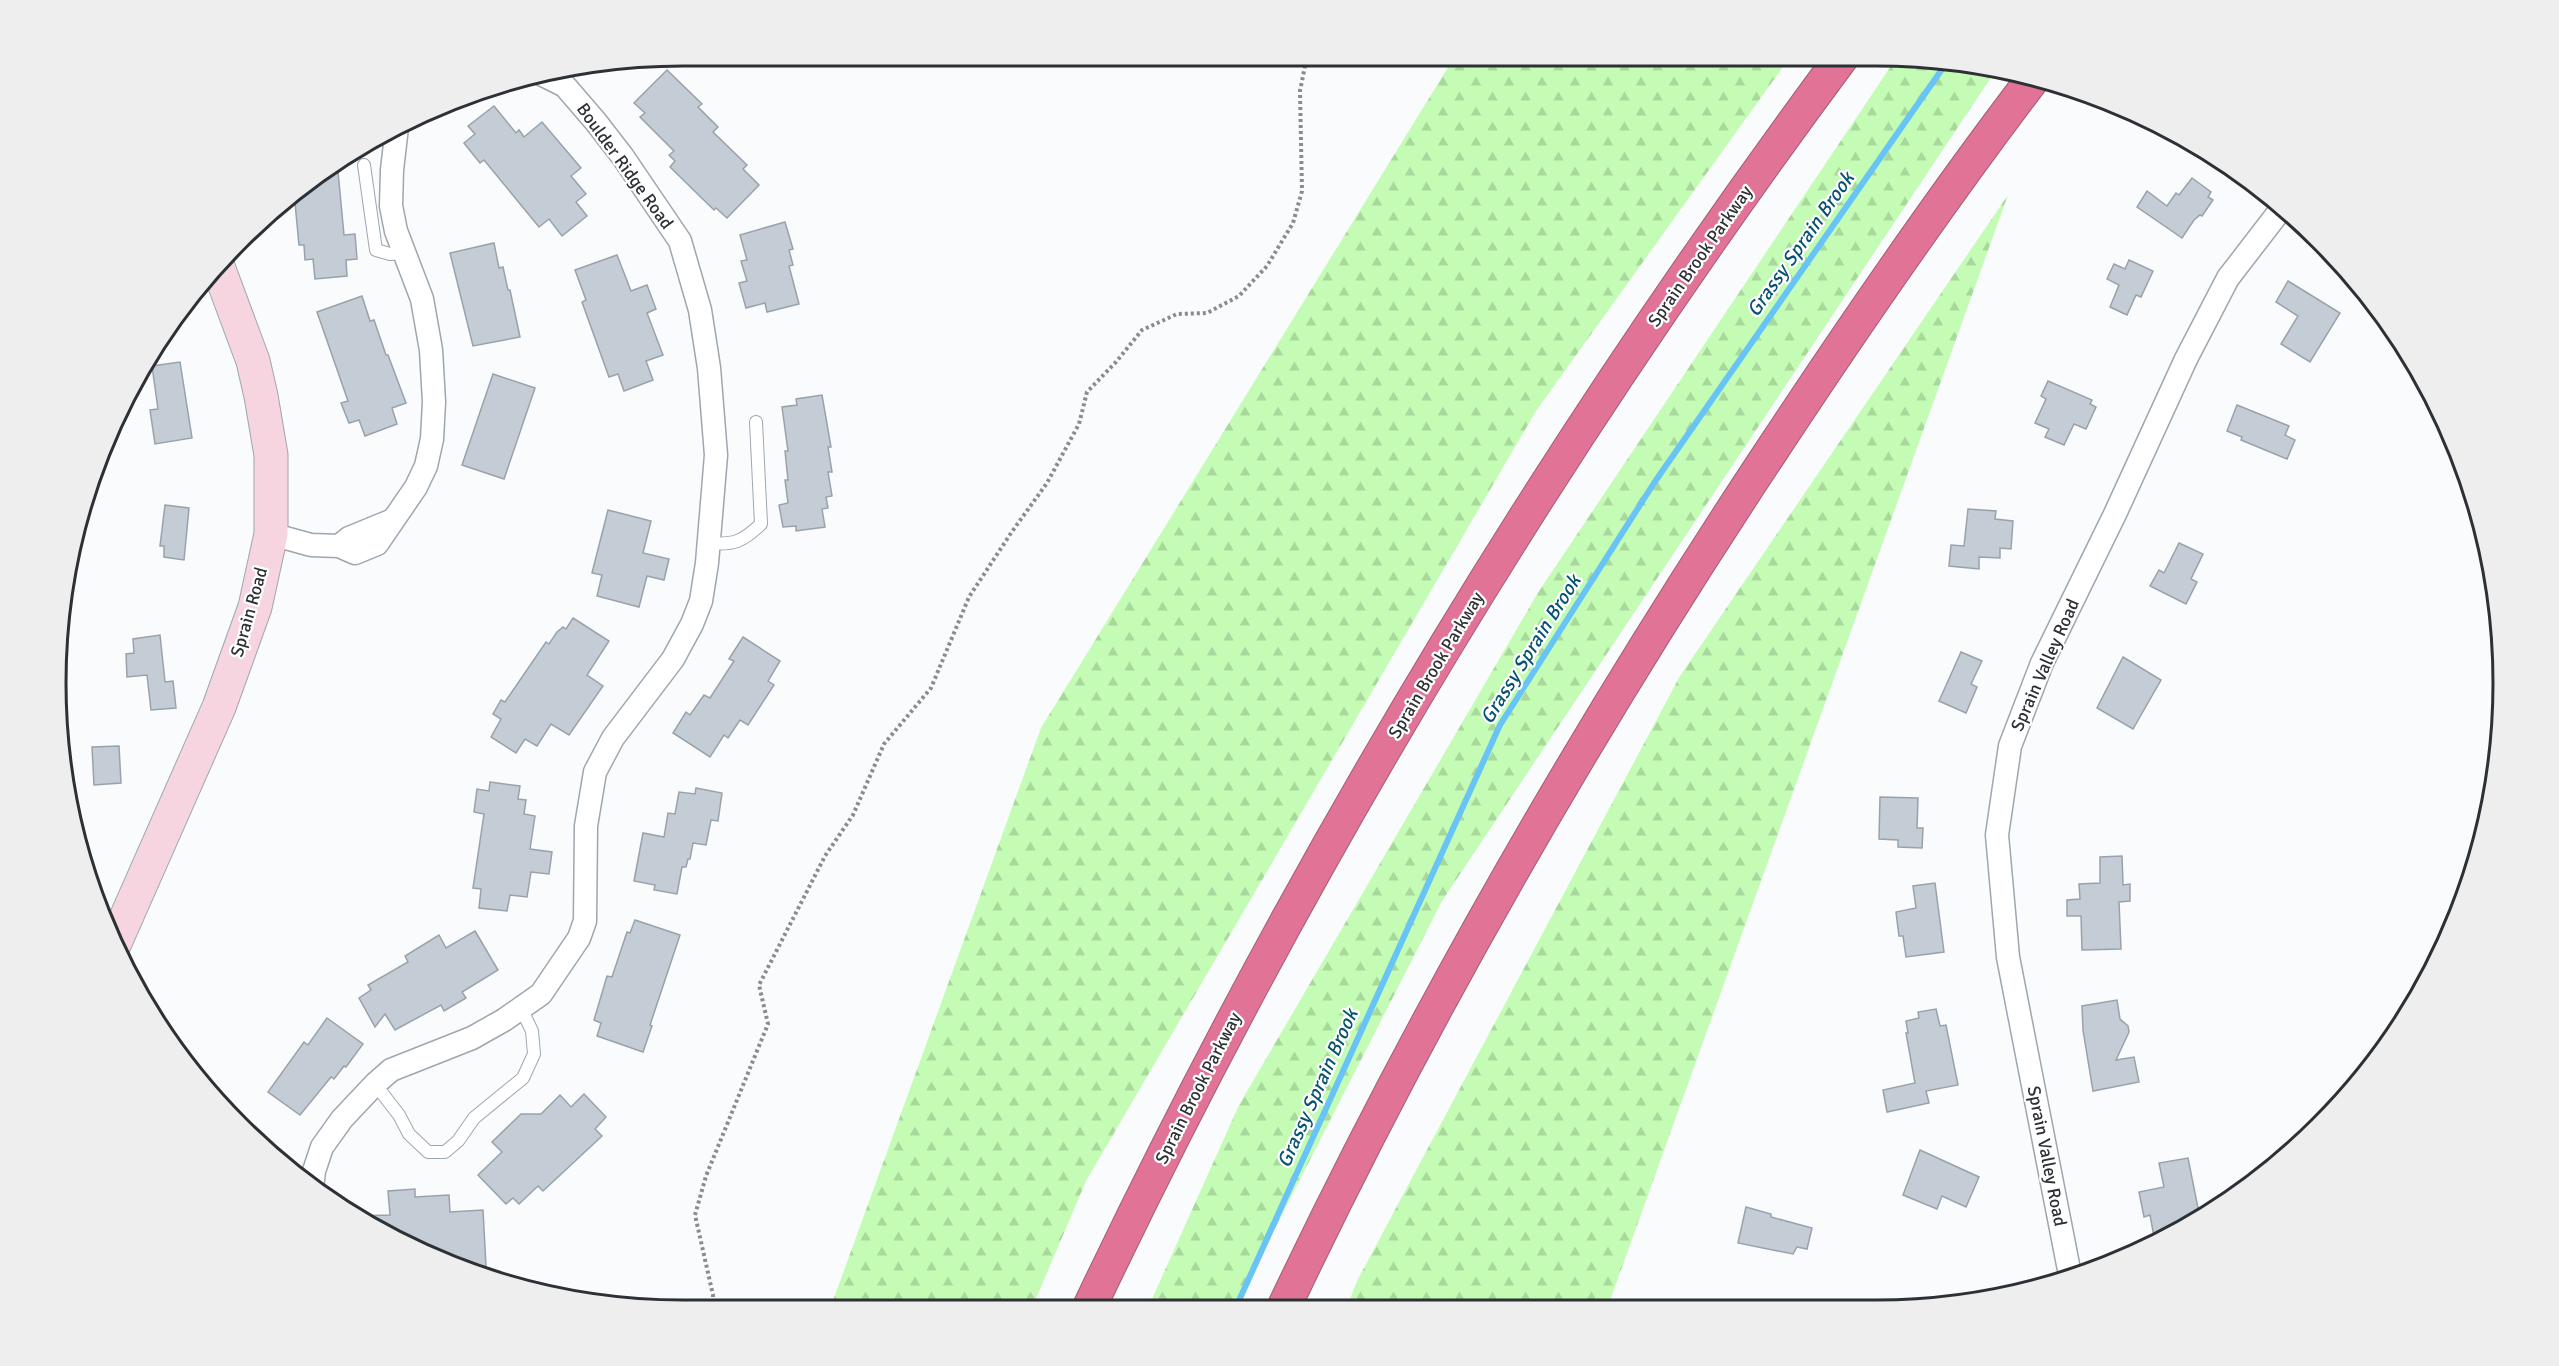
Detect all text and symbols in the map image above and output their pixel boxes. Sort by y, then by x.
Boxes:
street label: Boulder Ridge Road [572,99,678,233]
water label: Grassy Sprain Brook [1741,166,1861,321]
street label: Sprain Brook Parkway [1643,181,1757,331]
street label: Sprain Road [226,565,272,659]
water label: Grassy Sprain Brook [1475,569,1587,728]
street label: Sprain Brook Parkway [1384,587,1489,742]
street label: Sprain Valley Road [2006,595,2084,735]
water label: Grassy Sprain Brook [1271,1003,1364,1171]
street label: Sprain Brook Parkway [1150,1008,1246,1167]
street label: Sprain Valley Road [2023,1084,2071,1228]

